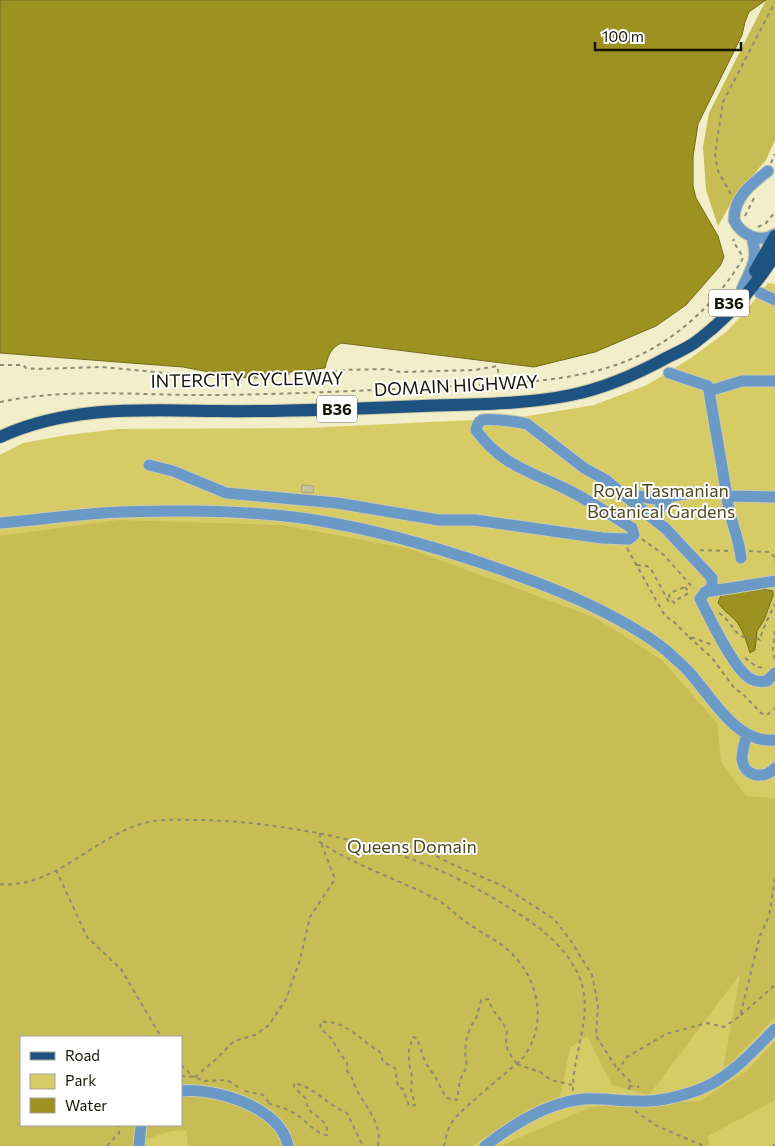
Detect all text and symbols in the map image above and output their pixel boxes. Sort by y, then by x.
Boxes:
scale bar [595,20,741,52]
text: 100 m [602,27,644,45]
road number: B36 [709,290,749,316]
street label: INTERCITY CYCLEWAY [150,366,344,392]
street label: DOMAIN HIGHWAY [373,370,539,400]
road number: B36 [317,396,357,422]
park label: Royal Tasmanian Botanical Gardens [587,479,735,522]
park label: Queens Domain [347,835,477,857]
legend [20,1036,182,1126]
text: Road [65,1046,100,1064]
text: Park [65,1071,96,1089]
text: Water [65,1096,107,1114]

